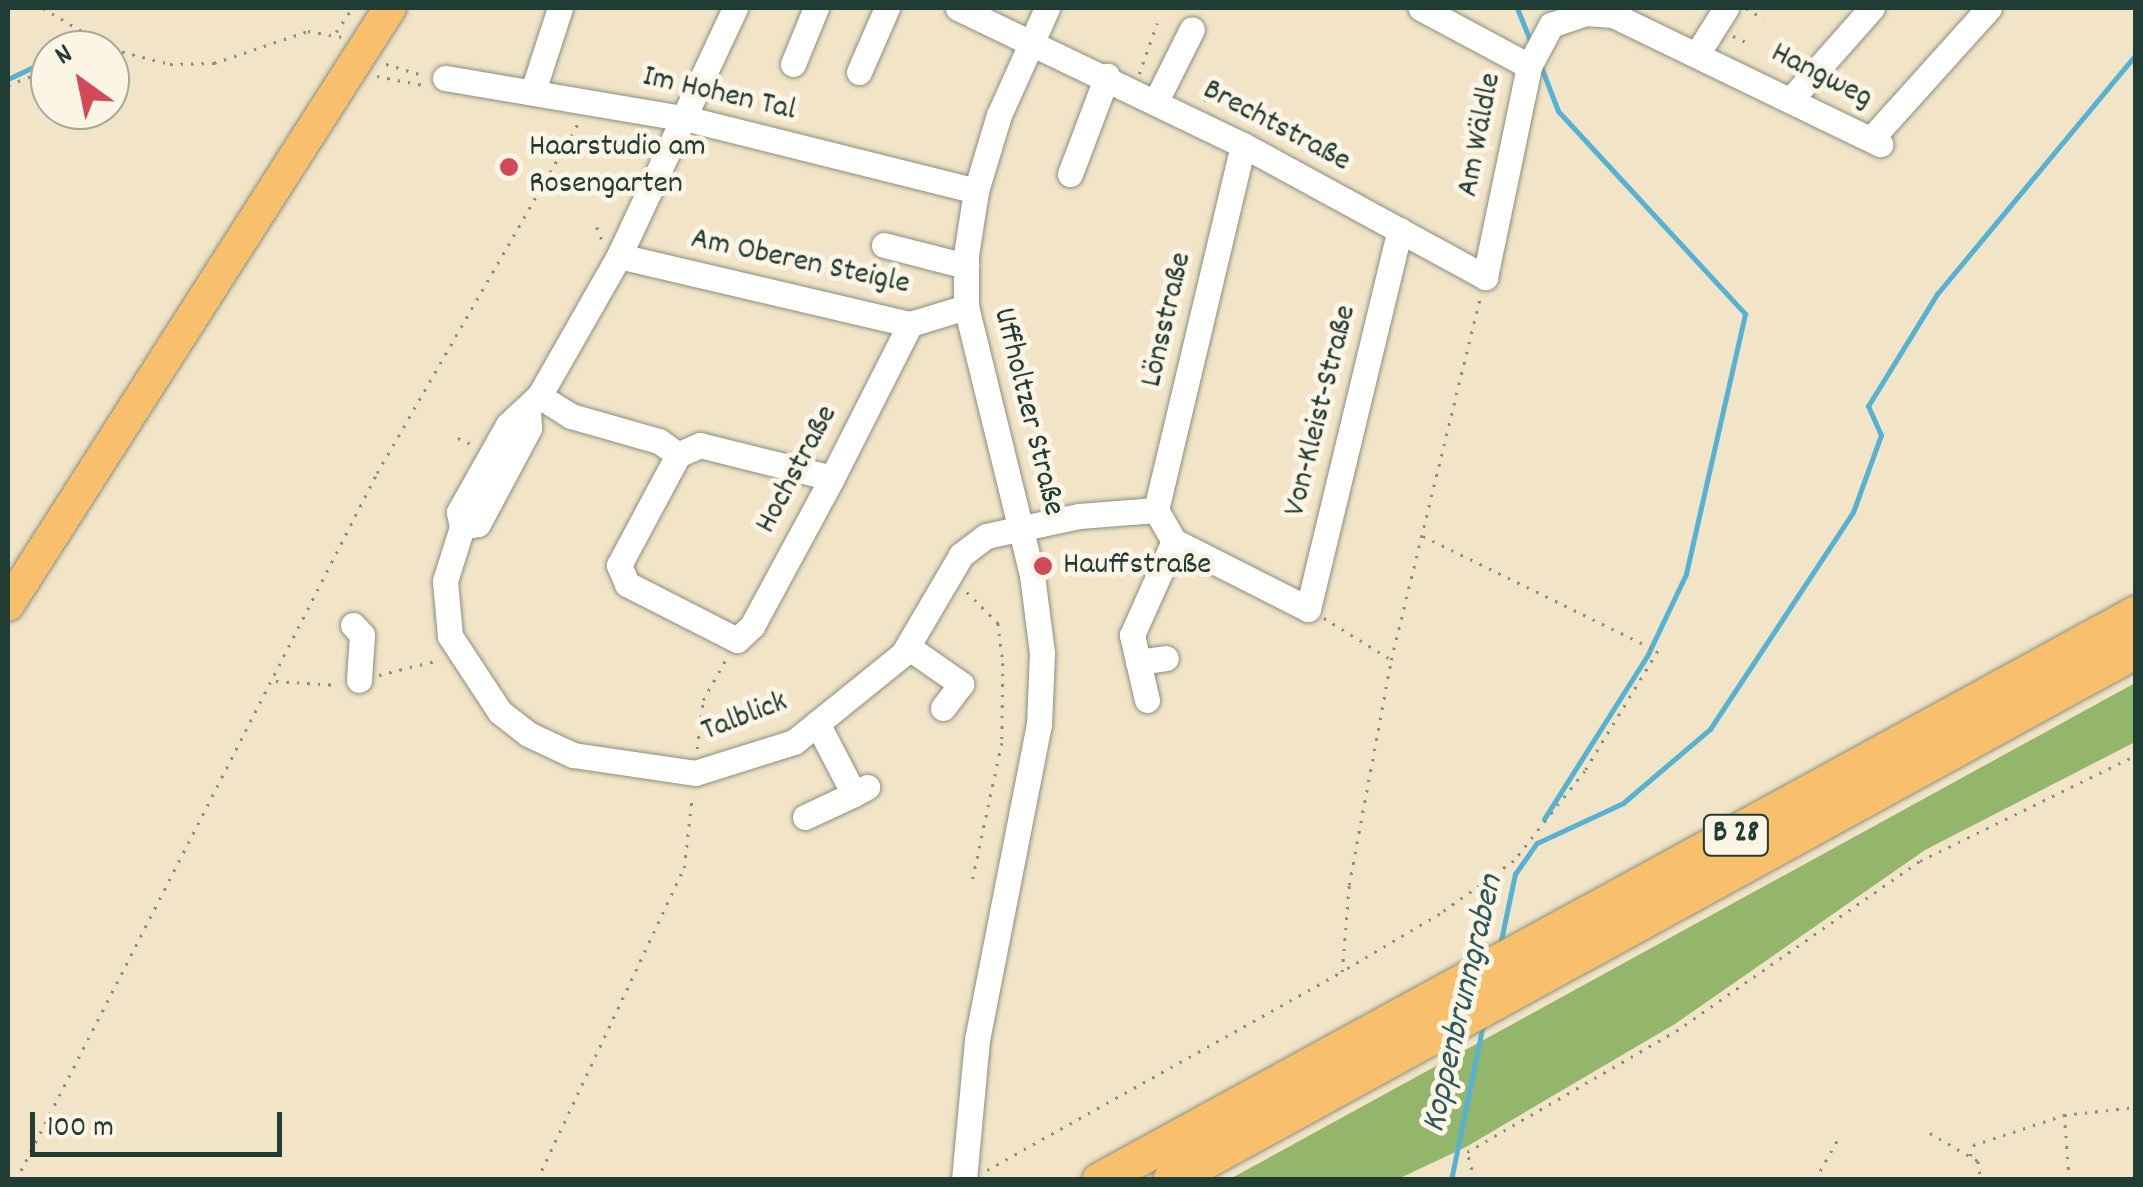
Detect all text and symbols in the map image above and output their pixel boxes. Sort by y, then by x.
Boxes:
north arrow [30,30,130,130]
street label: Hangweg [1764,35,1878,119]
text: N [48,36,81,77]
street label: Im Hohen Tal [639,59,799,131]
street label: Am Wäldle [1450,70,1512,200]
street label: Brechtstraße [1196,72,1356,182]
place label: Haarstudio am Rosengarten [529,130,706,205]
marker: Haarstudio am Rosengarten [498,156,520,178]
street label: Am Oberen Steigle [687,221,913,305]
street label: Lönsstraße [1134,249,1202,391]
street label: Von-Kleist-Straße [1277,302,1367,520]
street label: Uffholtzer Straße [983,304,1071,520]
street label: Hochstraße [748,399,848,541]
place label: Hauffstraße [1063,547,1211,585]
marker: Hauffstraße [1032,555,1054,577]
street label: Talblick [697,684,793,752]
road number: B 28 [1701,810,1771,860]
water label: Koppenbrunngraben [1414,871,1514,1137]
scale bar [35,1092,288,1154]
text: 100 m [47,1108,114,1151]

